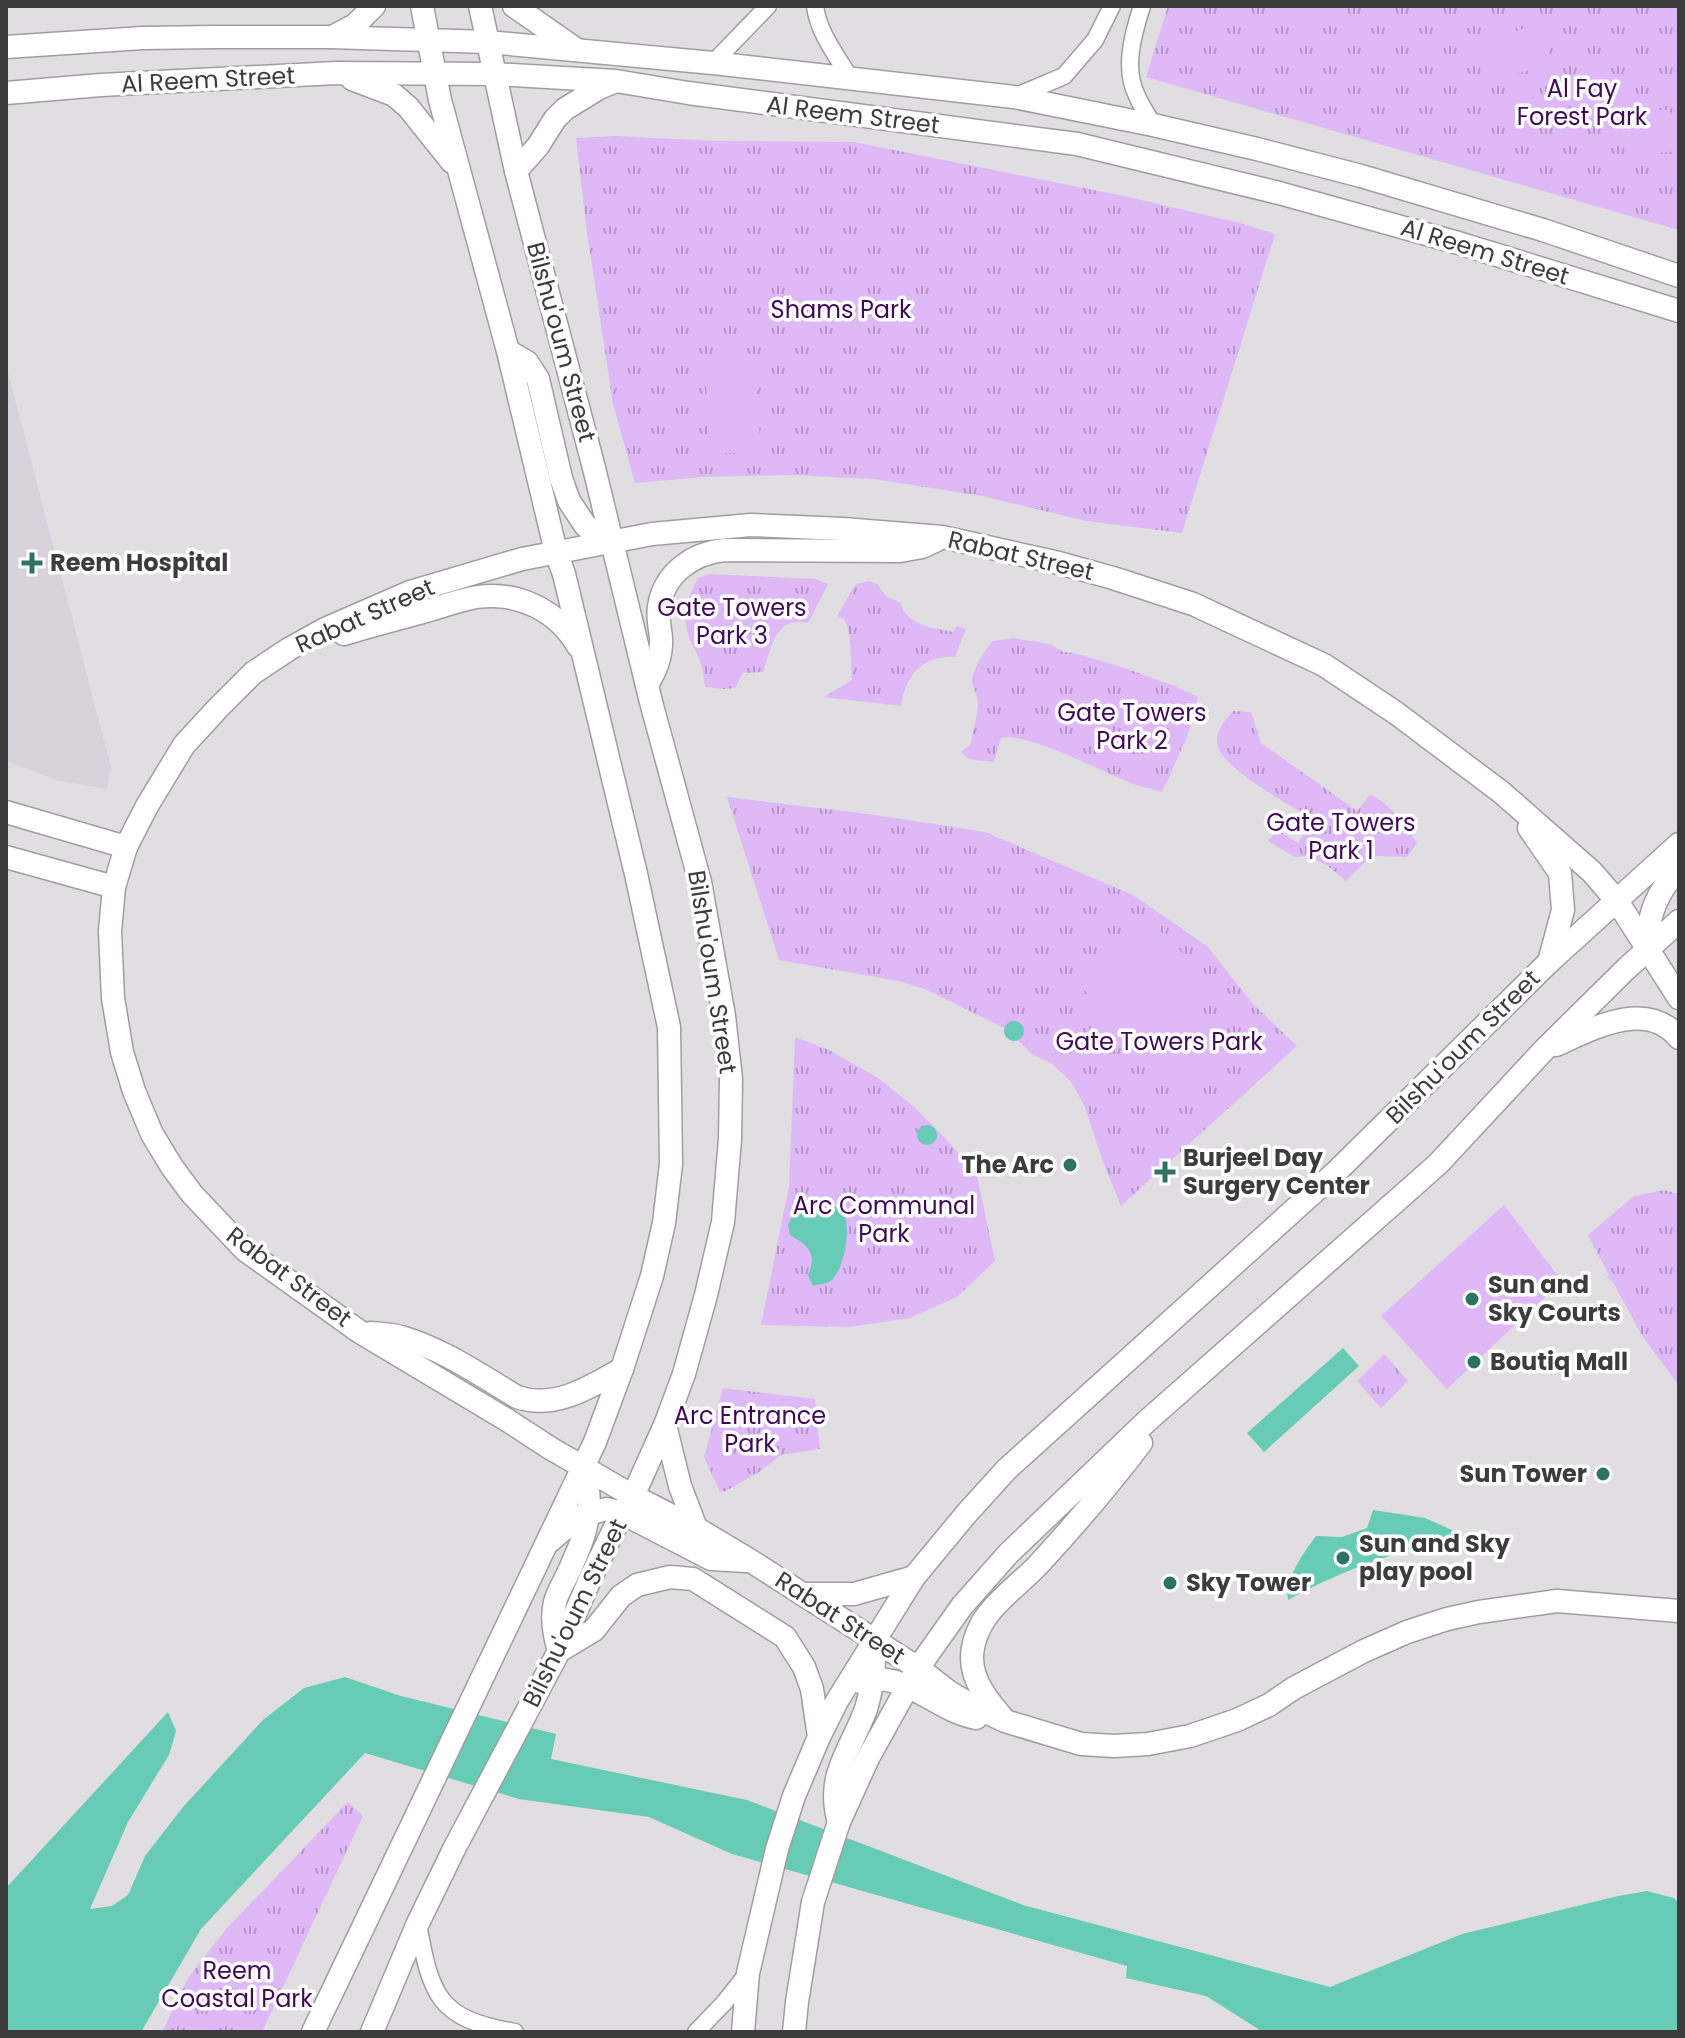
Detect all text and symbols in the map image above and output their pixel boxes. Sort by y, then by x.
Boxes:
street label: Al Reem Street [120,58,296,101]
park label: Al Fay Forest Park [1517,72,1648,133]
street label: Al Reem Street [765,88,942,141]
street label: Al Reem Street [1397,210,1573,293]
street label: Bilshu'oum Street [519,238,604,445]
park label: Shams Park [771,293,912,326]
street label: Rabat Street [945,523,1097,588]
place label: Reem Hospital [50,546,228,579]
marker: Reem Hospital [21,552,43,574]
street label: Rabat Street [290,570,439,661]
park label: Gate Towers Park 3 [657,591,807,652]
park label: Gate Towers Park 2 [1057,696,1207,757]
park label: Gate Towers Park 1 [1266,806,1416,867]
street label: Bilshu'oum Street [680,868,745,1076]
street label: Bilshu'oum Street [1378,962,1547,1131]
park label: Gate Towers Park [1055,1025,1263,1058]
place label: Burjeel Day Surgery Center [1183,1141,1370,1202]
place label: The Arc [961,1148,1054,1181]
marker: The Arc [1061,1156,1079,1174]
marker: Burjeel Day Surgery Center [1154,1161,1176,1183]
park label: Arc Communal Park [793,1189,975,1250]
street label: Rabat Street [220,1219,359,1335]
place label: Sun and Sky Courts [1488,1268,1621,1329]
marker: Sun and Sky Courts [1463,1290,1481,1308]
place label: Boutiq Mall [1490,1345,1628,1378]
marker: Boutiq Mall [1465,1353,1483,1371]
park label: Arc Entrance Park [674,1399,826,1460]
place label: Sun Tower [1459,1457,1587,1490]
marker: Sun Tower [1594,1465,1612,1483]
street label: Bilshu'oum Street [515,1513,634,1712]
place label: Sun and Sky play pool [1359,1527,1511,1588]
marker: Sun and Sky play pool [1334,1549,1352,1567]
street label: Rabat Street [769,1563,912,1672]
place label: Sky Tower [1186,1566,1311,1599]
marker: Sky Tower [1161,1574,1179,1592]
park label: Reem Coastal Park [161,1954,313,2015]

